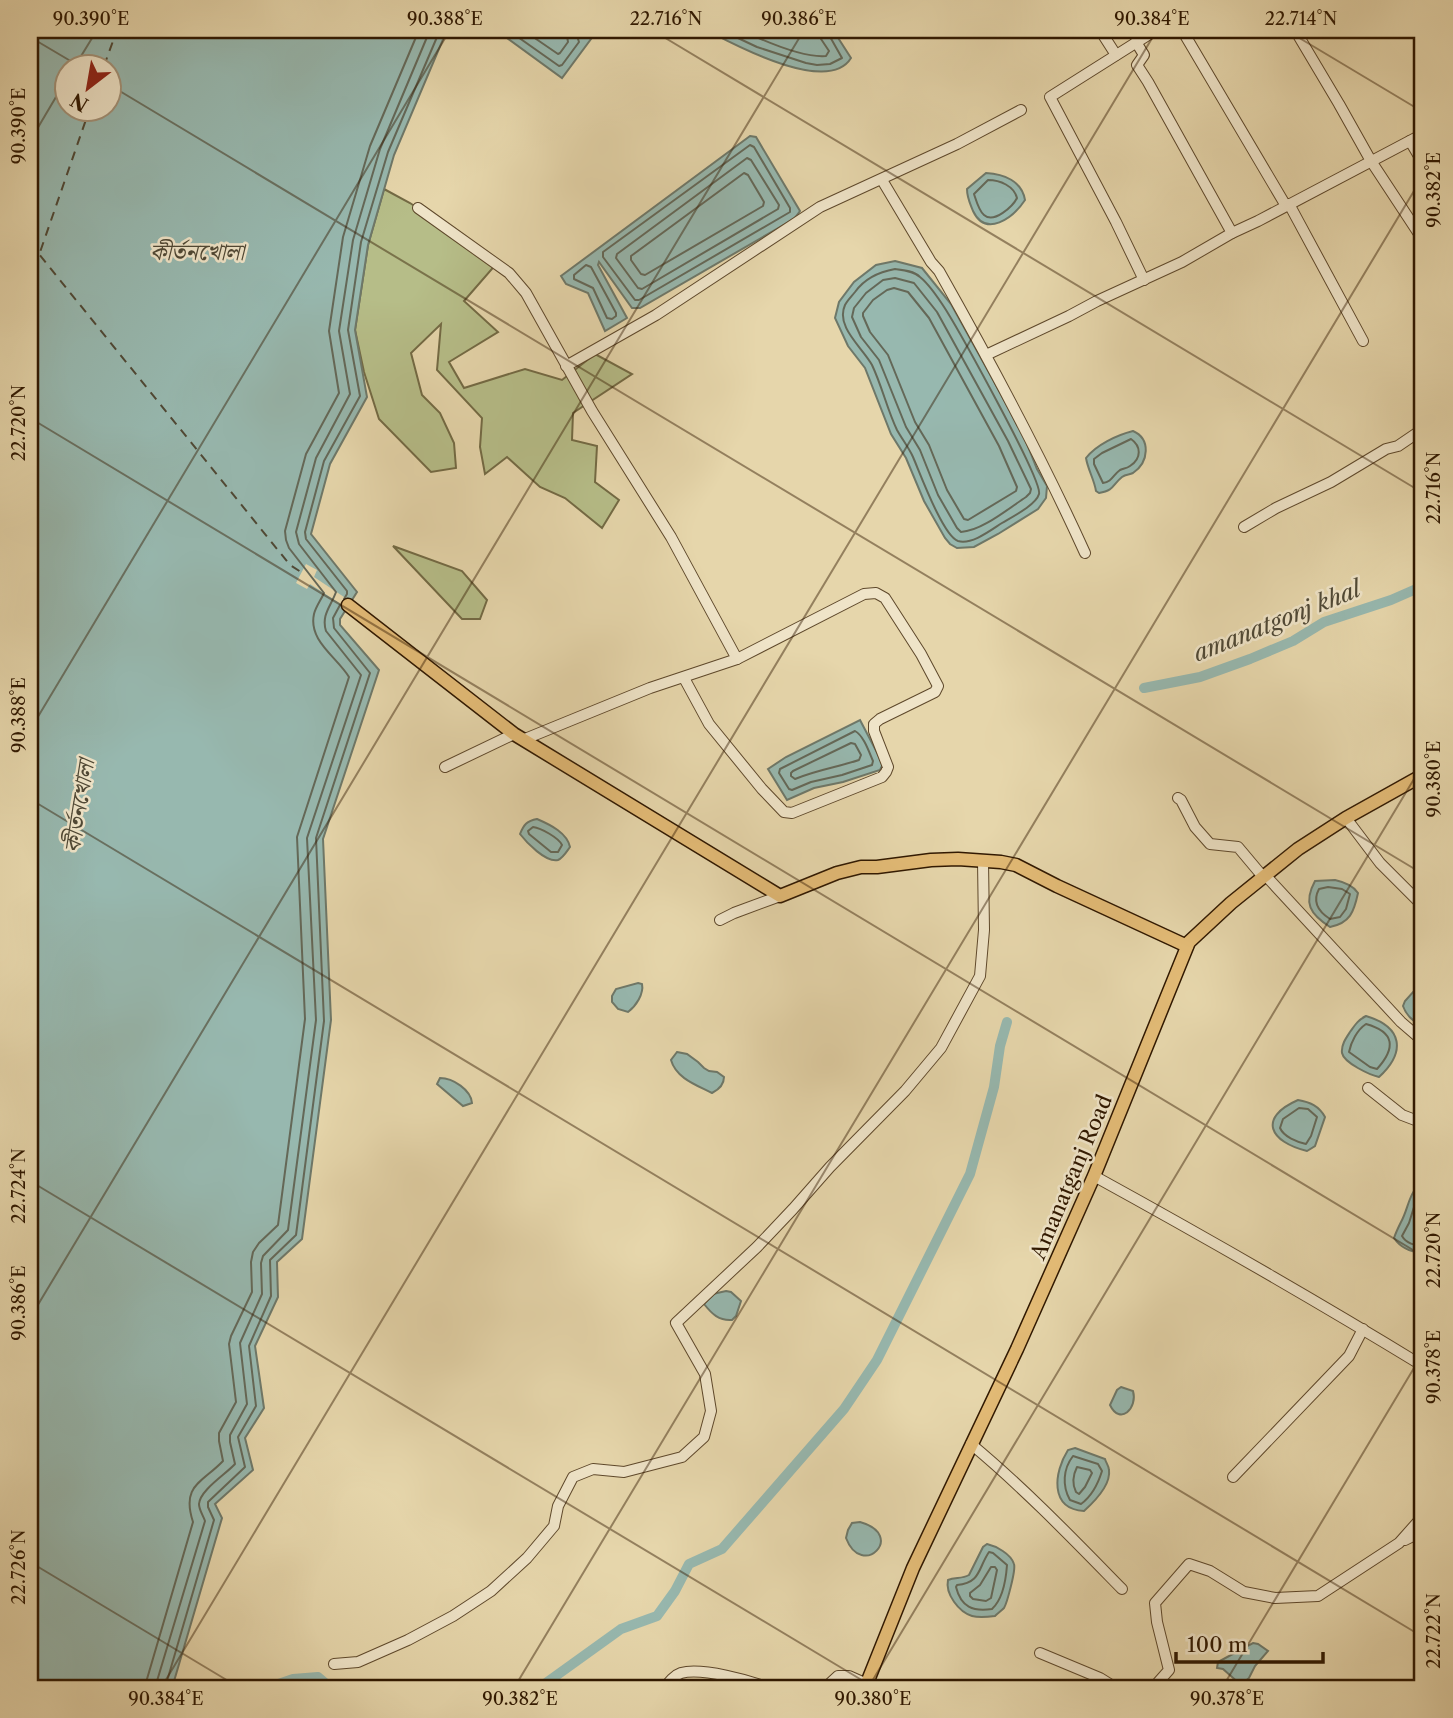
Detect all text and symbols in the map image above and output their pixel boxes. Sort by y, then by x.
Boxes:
text: 90.390°E [53,8,129,30]
text: 90.388°E [407,8,483,30]
text: 22.716°N [630,8,702,30]
text: 90.386°E [761,8,837,30]
text: 90.384°E [1114,8,1190,30]
text: 22.714°N [1265,8,1337,30]
north arrow [52,52,122,122]
text: 90.390°E [8,88,30,164]
text: N [67,88,93,116]
text: 90.382°E [1423,152,1445,228]
water label: কীর্তনখোলা [150,238,247,266]
text: 22.720°N [8,385,30,461]
text: 22.716°N [1423,452,1445,524]
water label: amanatgonj khal [1189,574,1367,667]
text: 90.388°E [8,677,30,753]
text: 90.380°E [1423,741,1445,817]
water label: কীর্তনখোলা [58,755,101,855]
street label: Amanatganj Road [1025,1091,1117,1264]
text: 22.724°N [8,1148,30,1224]
text: 22.720°N [1423,1212,1445,1288]
text: 90.386°E [8,1265,30,1341]
text: 90.378°E [1423,1330,1445,1404]
text: 22.726°N [8,1529,30,1605]
text: 22.722°N [1423,1593,1445,1669]
scale bar [1176,1620,1324,1664]
text: 100 m [1187,1632,1248,1657]
text: 90.384°E [128,1688,204,1710]
text: 90.382°E [482,1688,558,1710]
text: 90.380°E [835,1688,911,1710]
text: 90.378°E [1190,1688,1264,1710]

